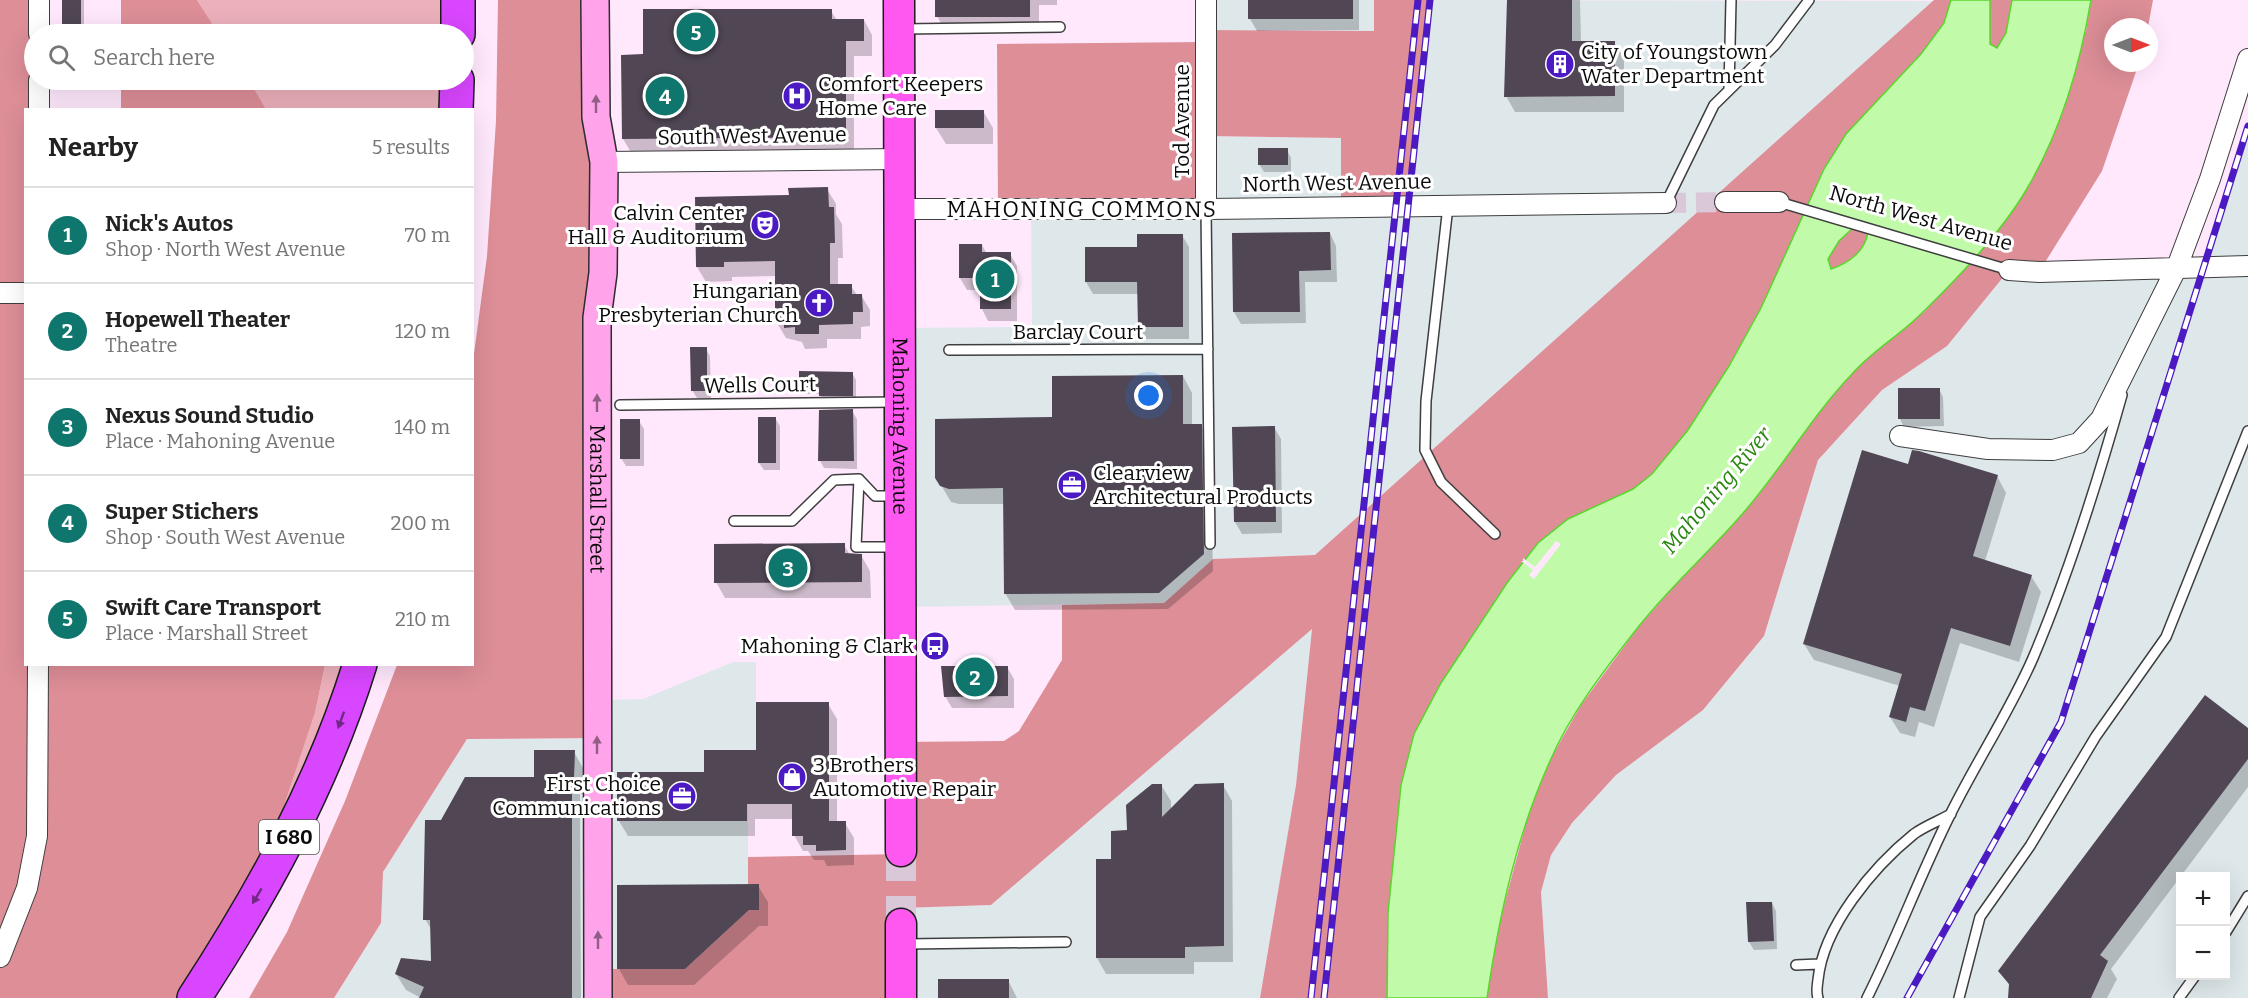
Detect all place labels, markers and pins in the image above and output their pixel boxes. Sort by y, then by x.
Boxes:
pin: 5 [676,9,716,54]
place label: City of Youngstown Water Department [1581,39,1767,89]
building icon: City of Youngstown Water Department [1544,48,1576,80]
place label: Comfort Keepers Home Care [818,71,983,121]
pin: 4 [646,74,684,118]
hospital icon: Comfort Keepers Home Care [781,80,813,112]
place label: Calvin Center Hall & Auditorium [567,200,744,250]
theatre icon: Calvin Center Hall & Auditorium [749,209,781,241]
pin: 1 [976,256,1014,302]
place label: Hungarian Presbyterian Church [598,278,798,328]
church icon: Hungarian Presbyterian Church [803,287,835,319]
place label: Clearview Architectural Products [1093,460,1313,510]
office icon: Clearview Architectural Products [1056,469,1088,501]
pin: 3 [768,546,808,590]
bus stop icon: Mahoning & Clark [919,630,951,662]
place label: Mahoning & Clark [741,633,914,659]
pin: 2 [956,654,994,700]
place label: 3 Brothers Automotive Repair [813,752,996,802]
shop icon: 3 Brothers Automotive Repair [776,761,808,793]
place label: First Choice Communications [492,771,661,821]
office icon: First Choice Communications [666,780,698,812]

